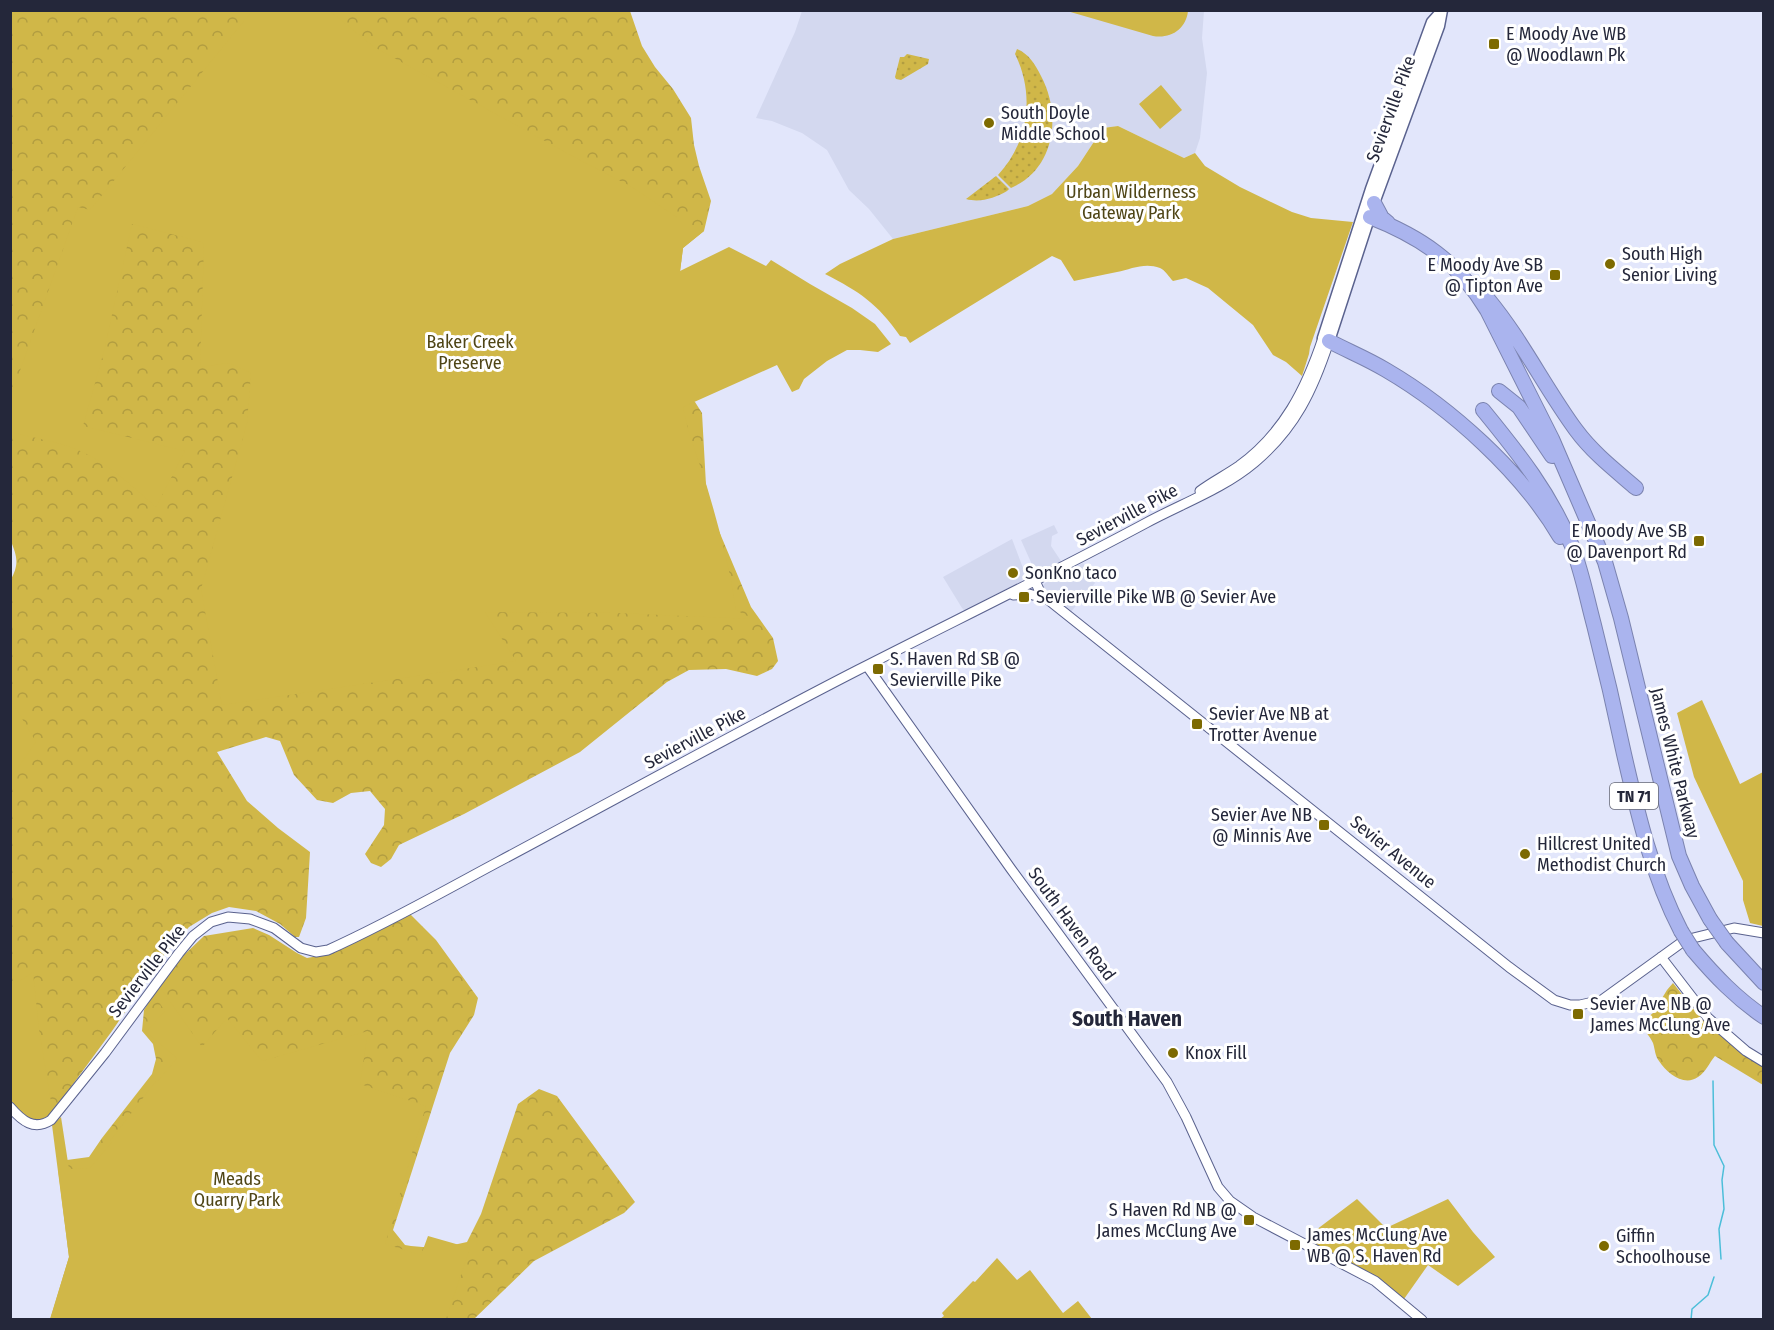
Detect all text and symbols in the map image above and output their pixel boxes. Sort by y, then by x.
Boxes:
place label: E Moody Ave WB @ Woodlawn Pk [1506,23,1626,66]
marker: E Moody Ave WB @ Woodlawn Pk [1487,37,1501,51]
street label: Sevierville Pike [1362,53,1420,165]
place label: South Doyle Middle School [1001,102,1105,145]
marker: South Doyle Middle School [982,116,996,130]
park label: Urban Wilderness Gateway Park [1066,181,1196,224]
place label: South High Senior Living [1622,243,1717,286]
place label: E Moody Ave SB @ Tipton Ave [1427,254,1543,297]
marker: South High Senior Living [1603,257,1617,271]
marker: E Moody Ave SB @ Tipton Ave [1548,268,1562,282]
park label: Baker Creek Preserve [426,331,514,374]
street label: Sevierville Pike [1073,479,1182,551]
place label: E Moody Ave SB @ Davenport Rd [1566,520,1687,563]
marker: E Moody Ave SB @ Davenport Rd [1692,534,1706,548]
place label: SonKno taco [1025,562,1117,584]
marker: SonKno taco [1006,566,1020,580]
place label: Sevierville Pike WB @ Sevier Ave [1036,586,1276,608]
marker: Sevierville Pike WB @ Sevier Ave [1017,590,1031,604]
place label: S. Haven Rd SB @ Sevierville Pike [890,648,1020,691]
marker: S. Haven Rd SB @ Sevierville Pike [871,662,885,676]
street label: James White Parkway [1646,685,1704,841]
street label: Sevierville Pike [641,702,750,774]
place label: Sevier Ave NB at Trotter Avenue [1209,703,1329,746]
marker: Sevier Ave NB at Trotter Avenue [1190,717,1204,731]
road number: TN 71 [1610,783,1658,809]
place label: Sevier Ave NB @ Minnis Ave [1211,804,1312,847]
street label: Sevier Avenue [1346,811,1440,893]
marker: Sevier Ave NB @ Minnis Ave [1317,818,1331,832]
place label: Hillcrest United Methodist Church [1537,833,1666,876]
marker: Hillcrest United Methodist Church [1518,847,1532,861]
street label: South Haven Road [1024,863,1120,985]
street label: Sevierville Pike [104,920,190,1022]
place label: Sevier Ave NB @ James McClung Ave [1590,993,1731,1036]
district label: South Haven [1072,1006,1182,1032]
marker: Sevier Ave NB @ James McClung Ave [1571,1007,1585,1021]
place label: Knox Fill [1185,1042,1247,1064]
marker: Knox Fill [1166,1046,1180,1060]
park label: Meads Quarry Park [194,1168,281,1211]
place label: S Haven Rd NB @ James McClung Ave [1097,1199,1237,1242]
marker: S Haven Rd NB @ James McClung Ave [1242,1213,1256,1227]
place label: James McClung Ave WB @ S. Haven Rd [1307,1224,1448,1267]
place label: Giffin Schoolhouse [1616,1225,1711,1268]
marker: James McClung Ave WB @ S. Haven Rd [1288,1238,1302,1252]
marker: Giffin Schoolhouse [1597,1239,1611,1253]

